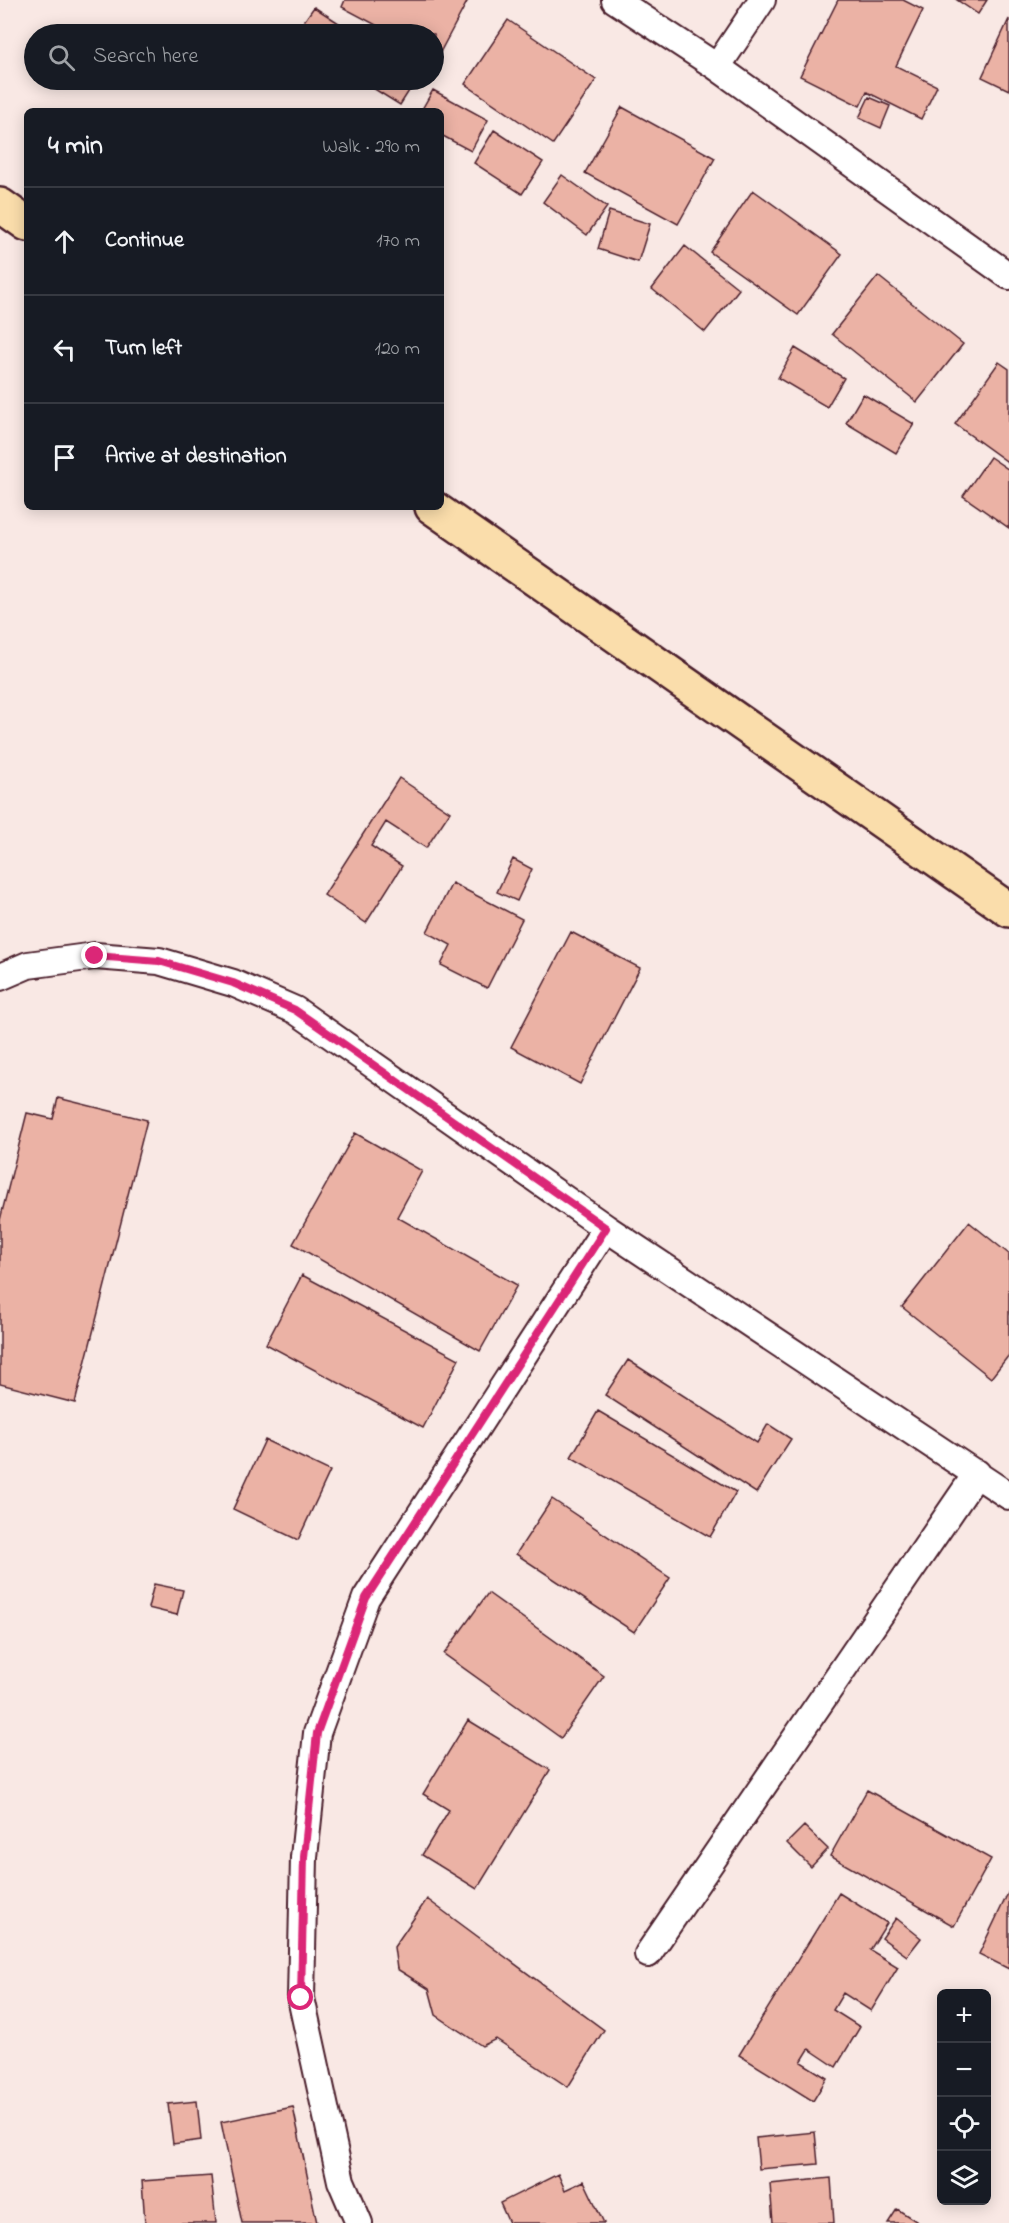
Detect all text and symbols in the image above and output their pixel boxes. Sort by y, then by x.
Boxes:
search box [24,24,444,90]
icon: search [45,41,78,74]
text: Search here [93,41,198,73]
text: 4 min [48,128,103,166]
text: Walk · 290 m [322,133,420,162]
icon: ahead [48,225,81,258]
text: Continue [105,225,184,257]
text: 170 m [376,227,420,256]
icon: left [48,333,81,366]
text: Turn left [105,333,182,365]
text: 120 m [375,335,420,364]
icon: arrive [48,441,81,474]
text: Arrive at destination [105,441,287,473]
route end [81,942,107,968]
route start [287,1984,313,2010]
map controls [937,1989,991,2205]
button: + [937,1989,991,2043]
button: − [937,2043,991,2097]
button: locate [937,2097,991,2151]
button: layers [937,2151,991,2205]

